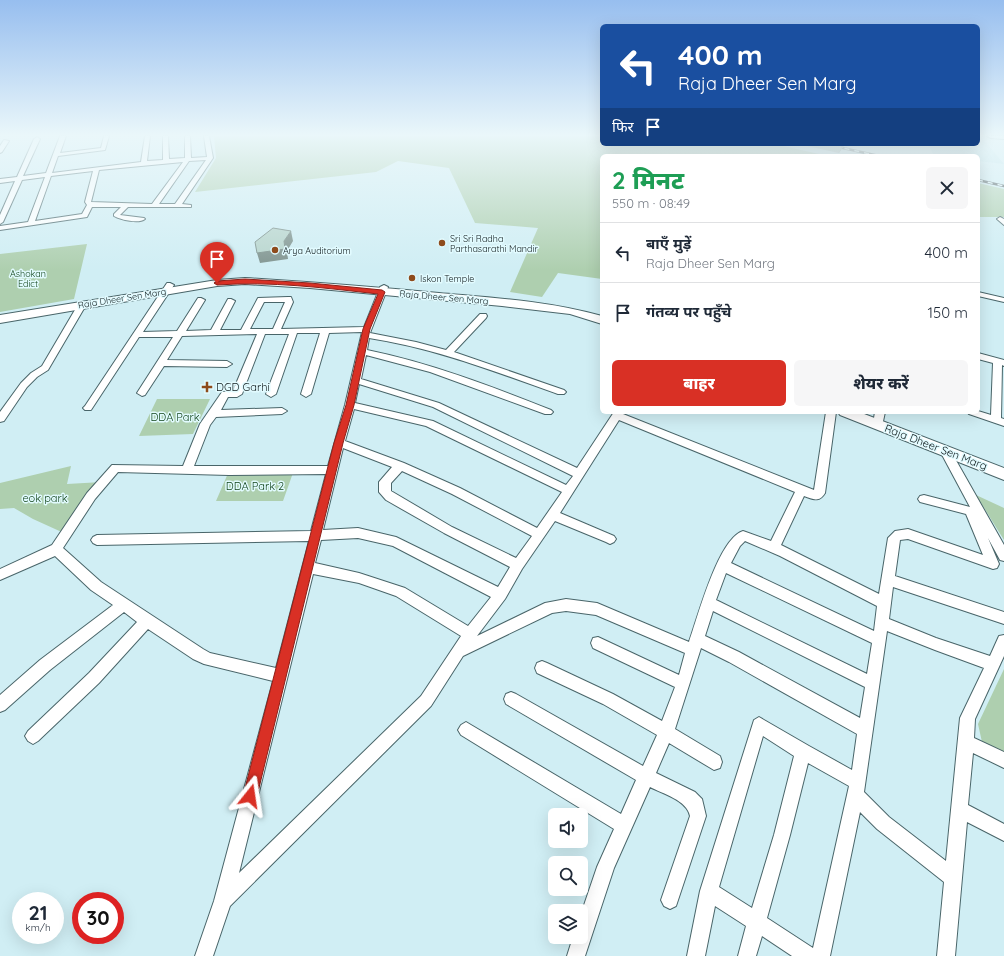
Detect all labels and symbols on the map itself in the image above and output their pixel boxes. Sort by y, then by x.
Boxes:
place label: Sri Sri Radha Parthasarathi Mandir [450,233,538,254]
marker: Sri Sri Radha Parthasarathi Mandir [437,238,447,248]
pin [200,242,234,283]
marker: Arya Auditorium [270,245,280,255]
place label: Arya Auditorium [283,245,351,256]
park label: Ashokan Edict [10,268,46,289]
marker: Iskon Temple [407,273,417,283]
place label: Iskon Temple [420,273,474,284]
street label: Raja Dheer Sen Marg [77,286,167,310]
street label: Raja Dheer Sen Marg [399,288,489,306]
place label: DGD Garhi [216,380,270,394]
marker: DGD Garhi [201,381,213,393]
park label: DDA Park [150,410,200,424]
street label: Raja Dheer Sen Marg [883,421,989,473]
park label: DDA Park 2 [226,479,284,493]
park label: eok park [22,491,68,505]
position arrow [229,775,271,817]
speed limit sign: 30 [72,892,124,944]

